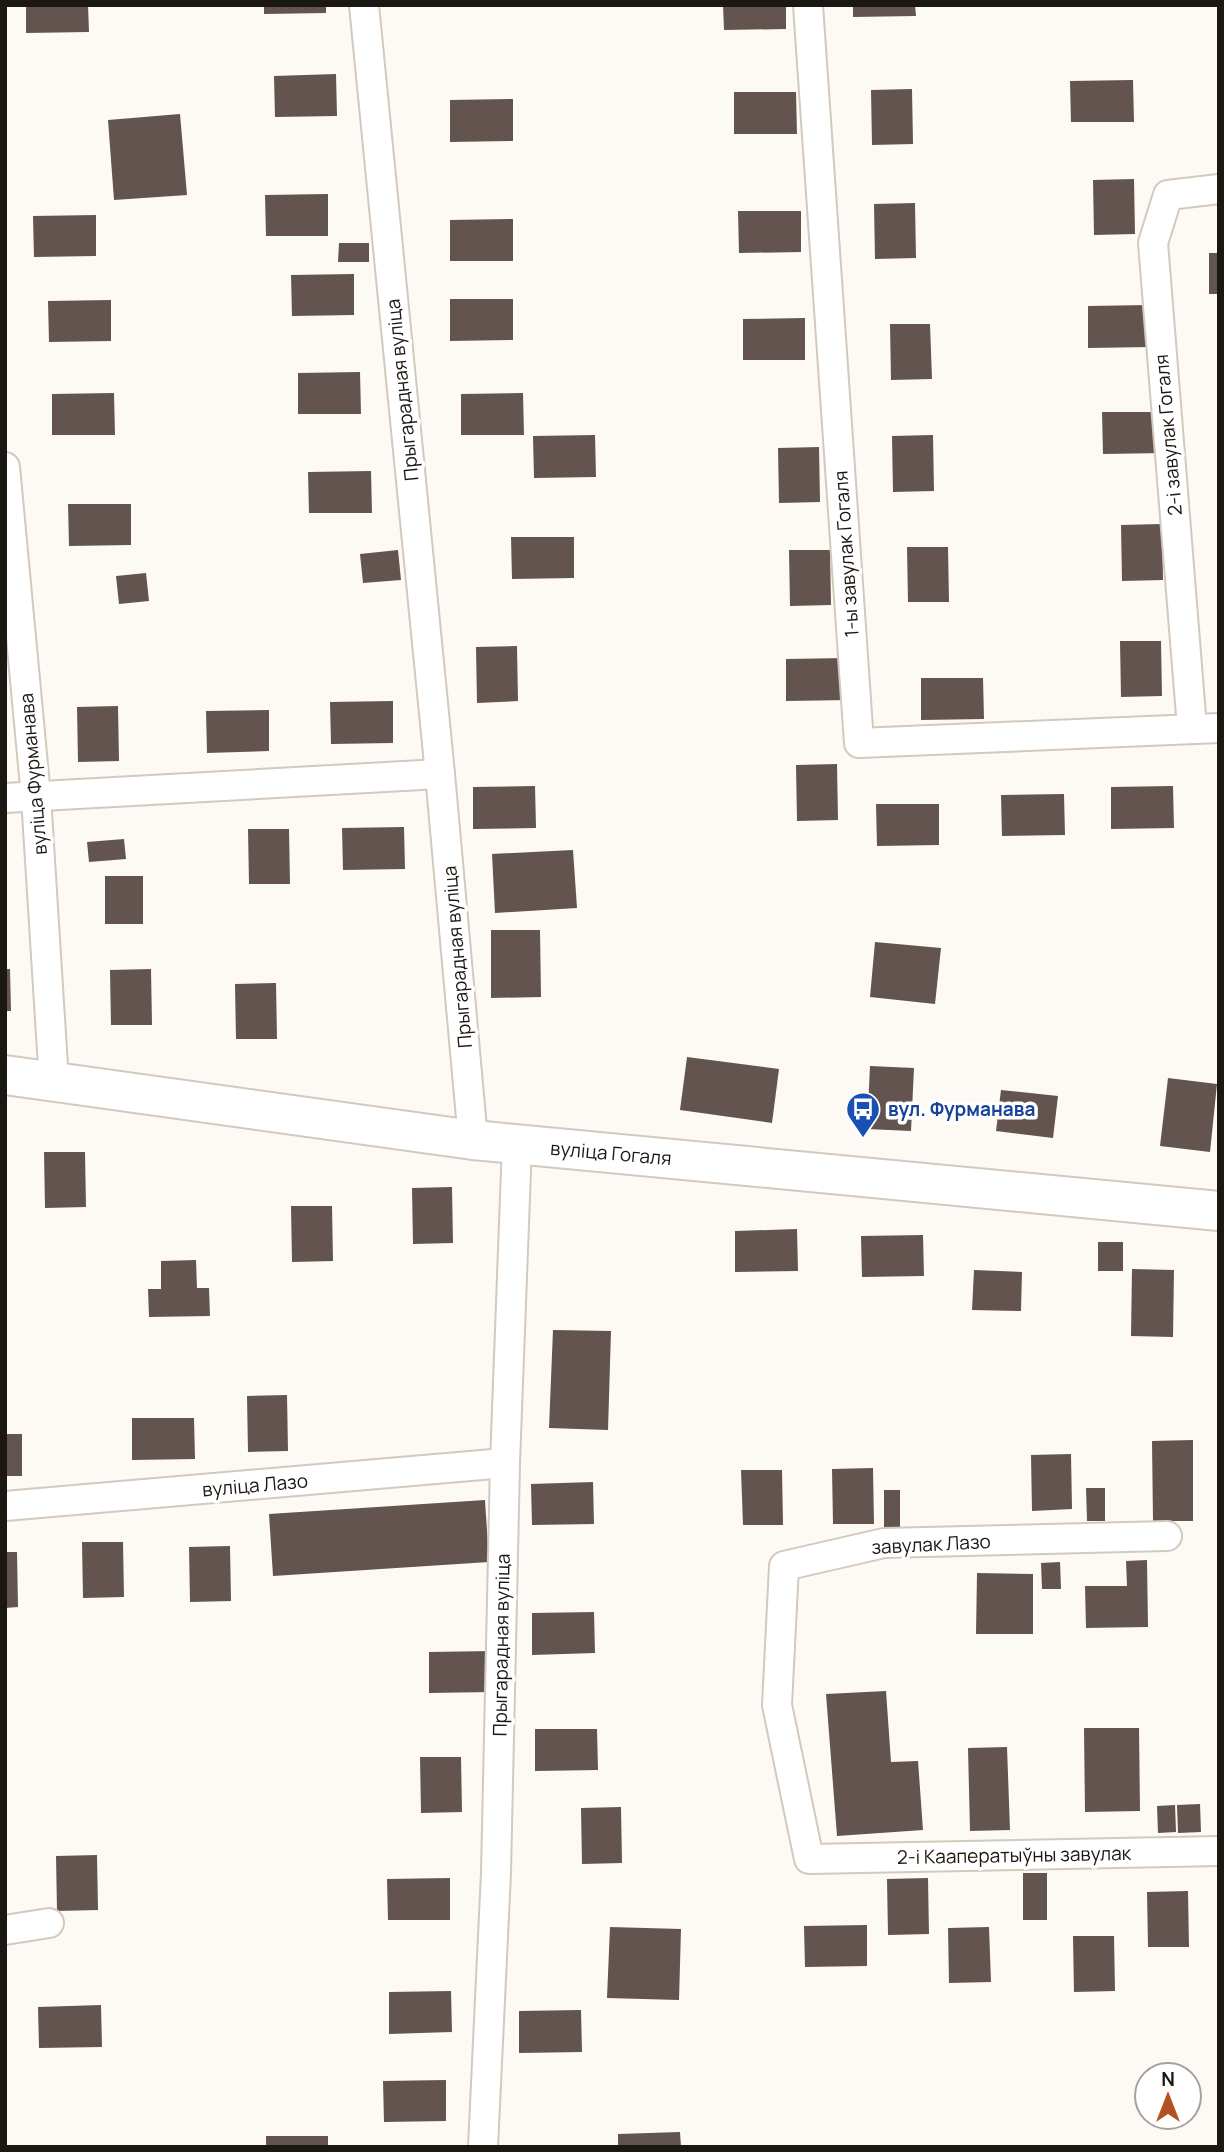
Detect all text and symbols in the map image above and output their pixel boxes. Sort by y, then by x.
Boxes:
street label: Прыгарадная вуліца [380,298,424,482]
street label: 2-і завулак Гогаля [1148,353,1188,517]
street label: 1-ы завулак Гогаля [827,470,865,638]
street label: вуліца Фурманава [13,692,53,856]
street label: Прыгарадная вуліца [436,865,478,1049]
bus stop icon: вул. Фурманава [844,1090,882,1139]
place label: вул. Фурманава [888,1096,1035,1122]
street label: вуліца Гогаля [549,1135,673,1171]
street label: вуліца Лазо [201,1467,309,1503]
street label: завулак Лазо [871,1528,991,1560]
street label: Прыгарадная вуліца [486,1553,516,1737]
street label: 2-і Кааператыўны завулак [897,1840,1132,1870]
north arrow [1133,2061,1203,2131]
text: N [1161,2066,1175,2092]

